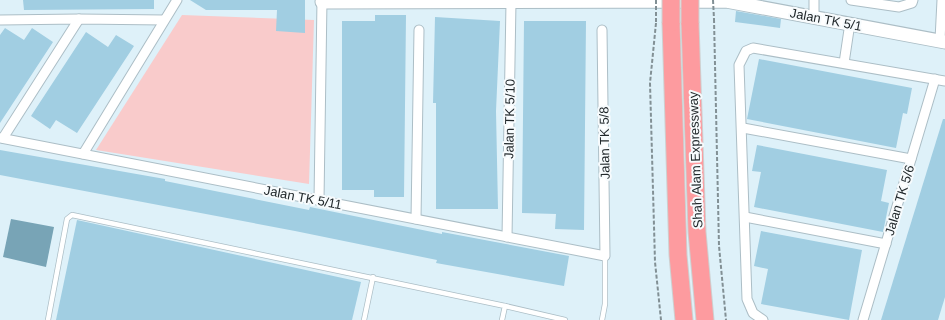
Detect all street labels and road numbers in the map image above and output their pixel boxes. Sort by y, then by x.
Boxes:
street label: Jalan TK 5/1 [789,5,863,34]
street label: Jalan TK 5/10 [501,79,518,159]
street label: Shah Alam Expressway [686,91,705,228]
street label: Jalan TK 5/8 [596,106,613,179]
street label: Jalan TK 5/6 [882,163,917,237]
street label: Jalan TK 5/11 [263,183,343,212]

